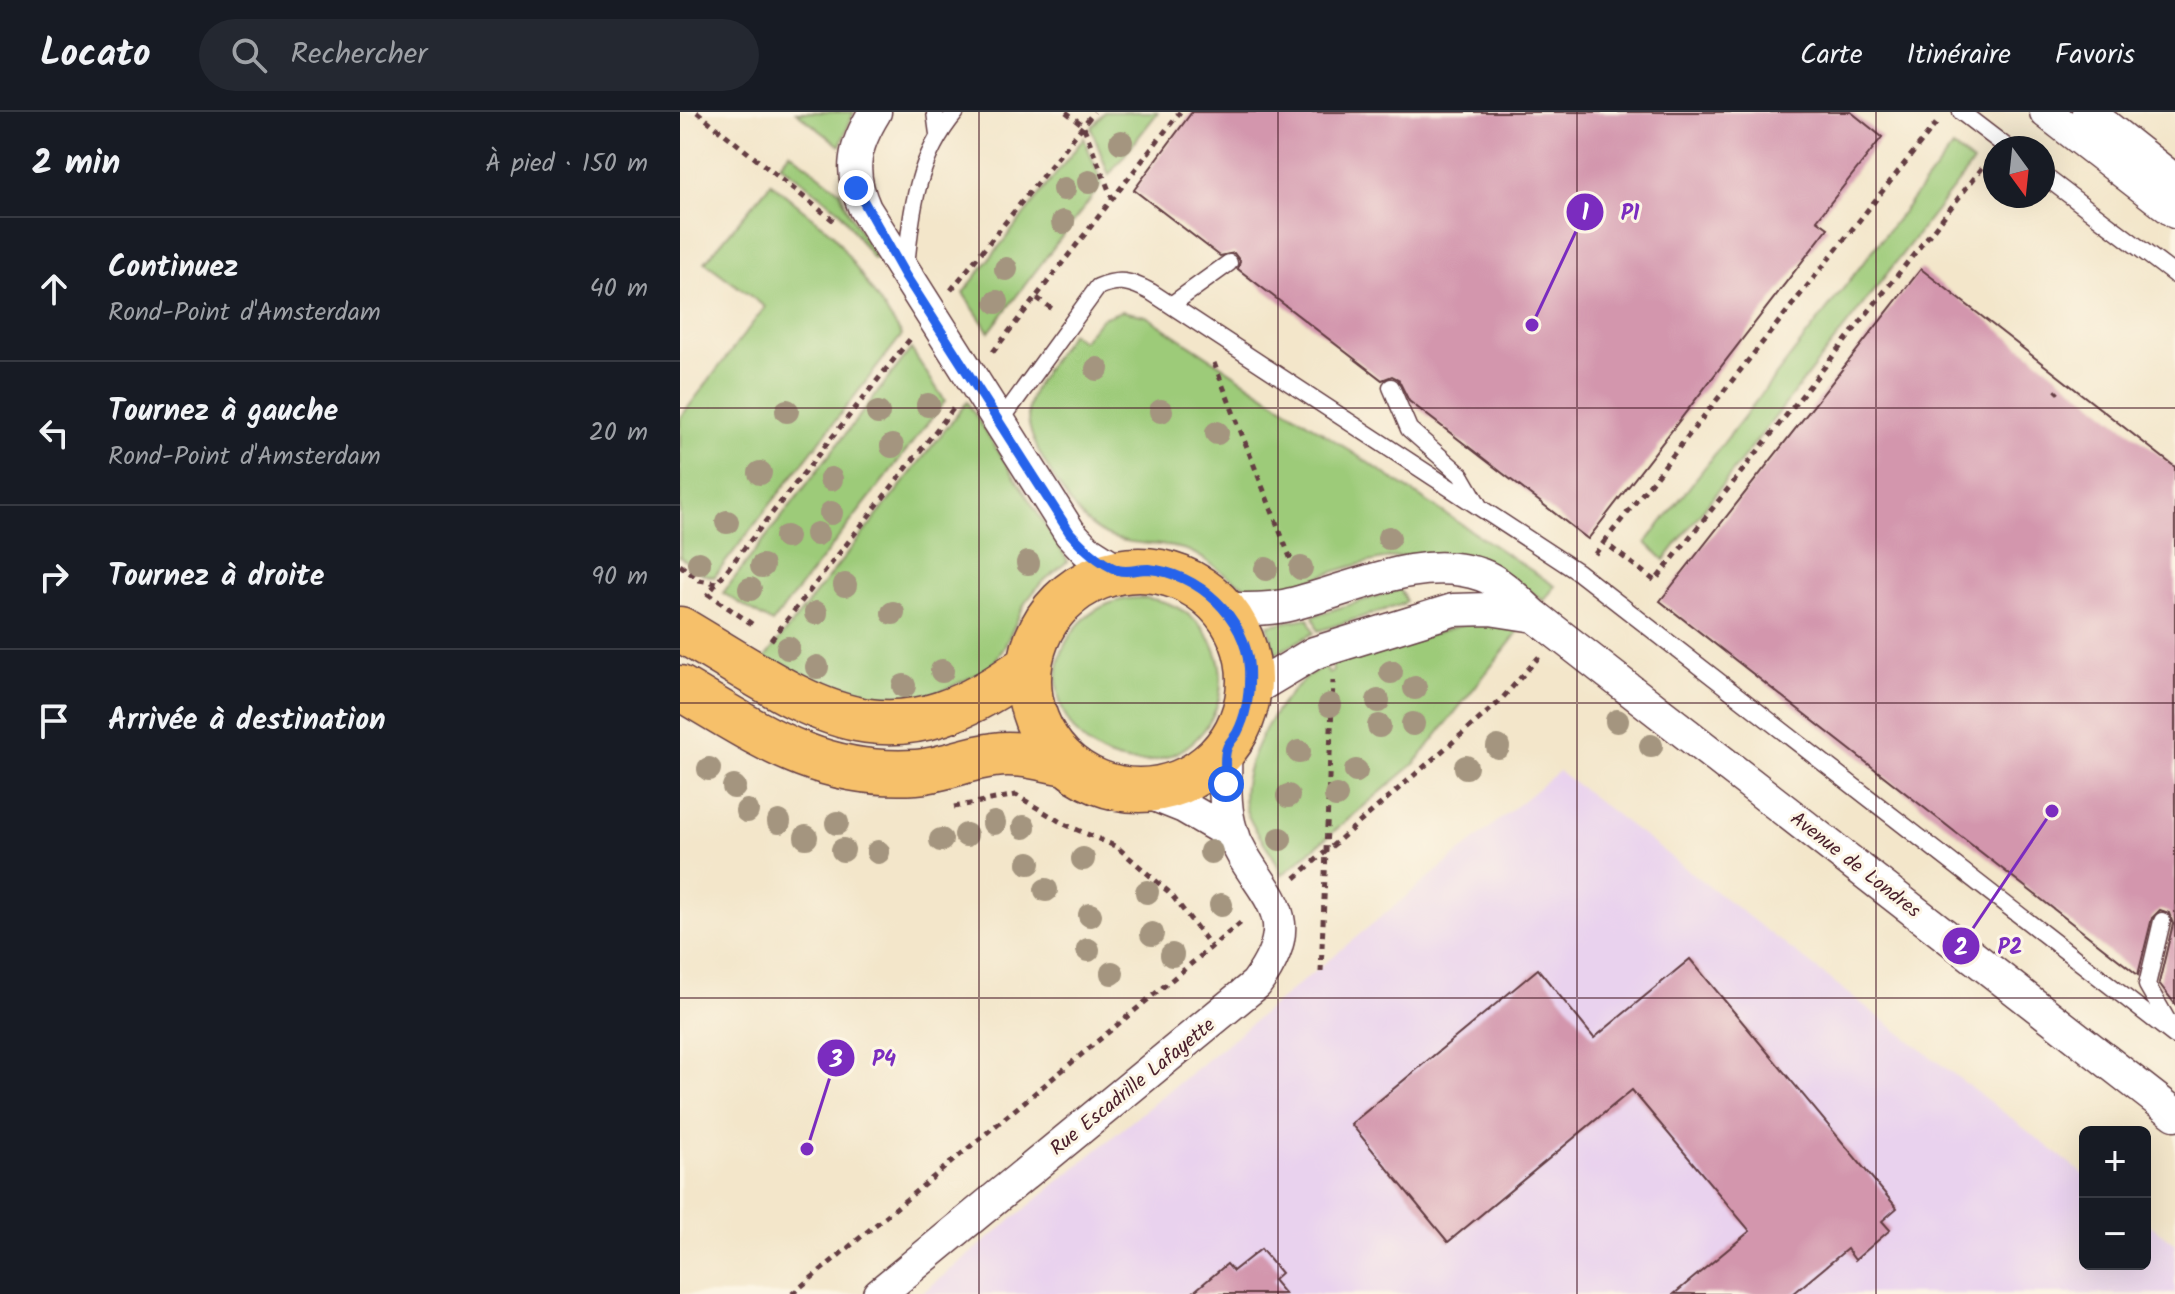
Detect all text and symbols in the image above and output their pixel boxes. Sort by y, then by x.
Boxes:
search box [199,19,759,91]
text: Locato [40,25,151,85]
text: Rechercher [291,31,427,79]
icon: search [227,33,271,77]
text: Carte [1800,33,1863,78]
text: Itinéraire [1907,33,2011,78]
text: Favoris [2055,33,2135,78]
north arrow [1983,136,2055,208]
text: 2 min [32,137,120,191]
text: À pied · 150 m [485,143,648,185]
route end [838,170,874,206]
callout: P1 [1565,189,1655,235]
text: 1 [1581,194,1589,233]
text: P1 [1621,197,1640,232]
text: Continuez [108,244,238,292]
icon: ahead [32,267,76,311]
text: 40 m [590,268,648,310]
text: Rond-Point d'Amsterdam [108,292,381,334]
text: Tournez à gauche [108,388,338,436]
icon: left [32,411,76,455]
text: 20 m [589,412,648,454]
text: Rond-Point d'Amsterdam [108,436,381,478]
text: Tournez à droite [108,553,324,601]
icon: right [32,555,76,599]
text: 90 m [591,556,648,598]
text: Arrivée à destination [108,697,386,745]
icon: arrive [32,699,76,743]
route start [1208,766,1244,802]
street label: Avenue de Londres [1782,804,1928,927]
callout: P2 [1941,923,2038,969]
text: 2 [1954,929,1968,968]
text: P2 [1998,931,2022,966]
street label: Rue Escadrille Lafayette [1044,1011,1223,1165]
callout: P4 [816,1035,912,1081]
text: 3 [828,1041,843,1080]
text: P4 [872,1043,896,1078]
map controls [2079,1126,2151,1270]
button: + [2079,1126,2151,1198]
button: − [2079,1198,2151,1270]

